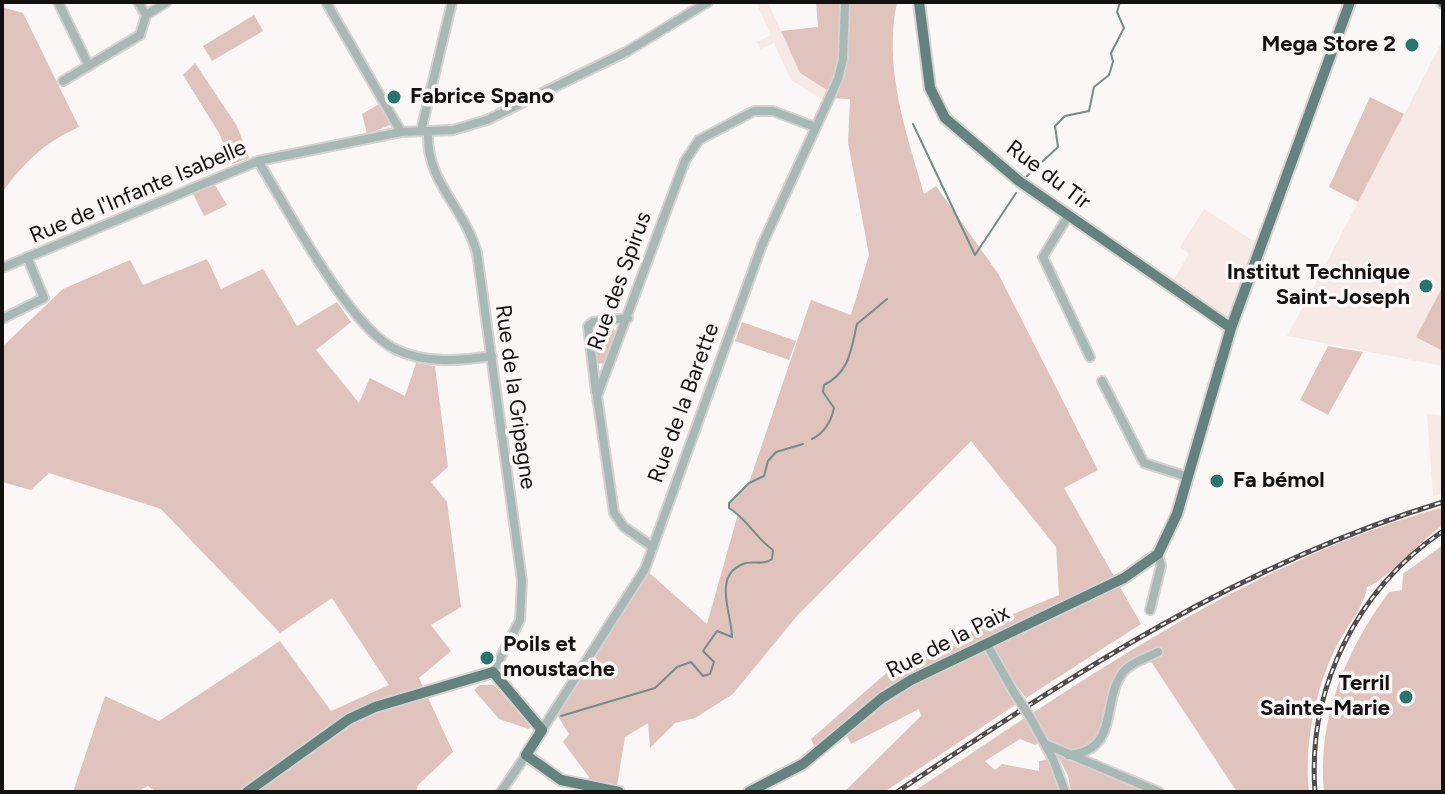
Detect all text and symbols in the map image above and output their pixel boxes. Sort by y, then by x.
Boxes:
place label: Mega Store 2 [1261,32,1396,58]
marker: Mega Store 2 [1403,36,1421,54]
place label: Fabrice Spano [410,84,554,110]
marker: Fabrice Spano [385,88,403,106]
street label: Rue de l'Infante Isabelle [26,134,250,250]
street label: Rue du Tir [1001,135,1095,215]
street label: Rue des Spirus [583,208,657,354]
place label: Institut Technique Saint-Joseph [1227,260,1410,312]
marker: Institut Technique Saint-Joseph [1417,277,1435,295]
street label: Rue de la Gripagne [489,303,541,491]
street label: Rue de la Barette [643,320,725,486]
place label: Fa bémol [1233,468,1325,494]
marker: Fa bémol [1208,472,1226,490]
street label: Rue de la Paix [882,600,1014,684]
place label: Poils et moustache [503,632,615,684]
marker: Poils et moustache [478,649,496,667]
place label: Terril Sainte-Marie [1260,671,1390,722]
marker: Terril Sainte-Marie [1397,688,1415,706]

